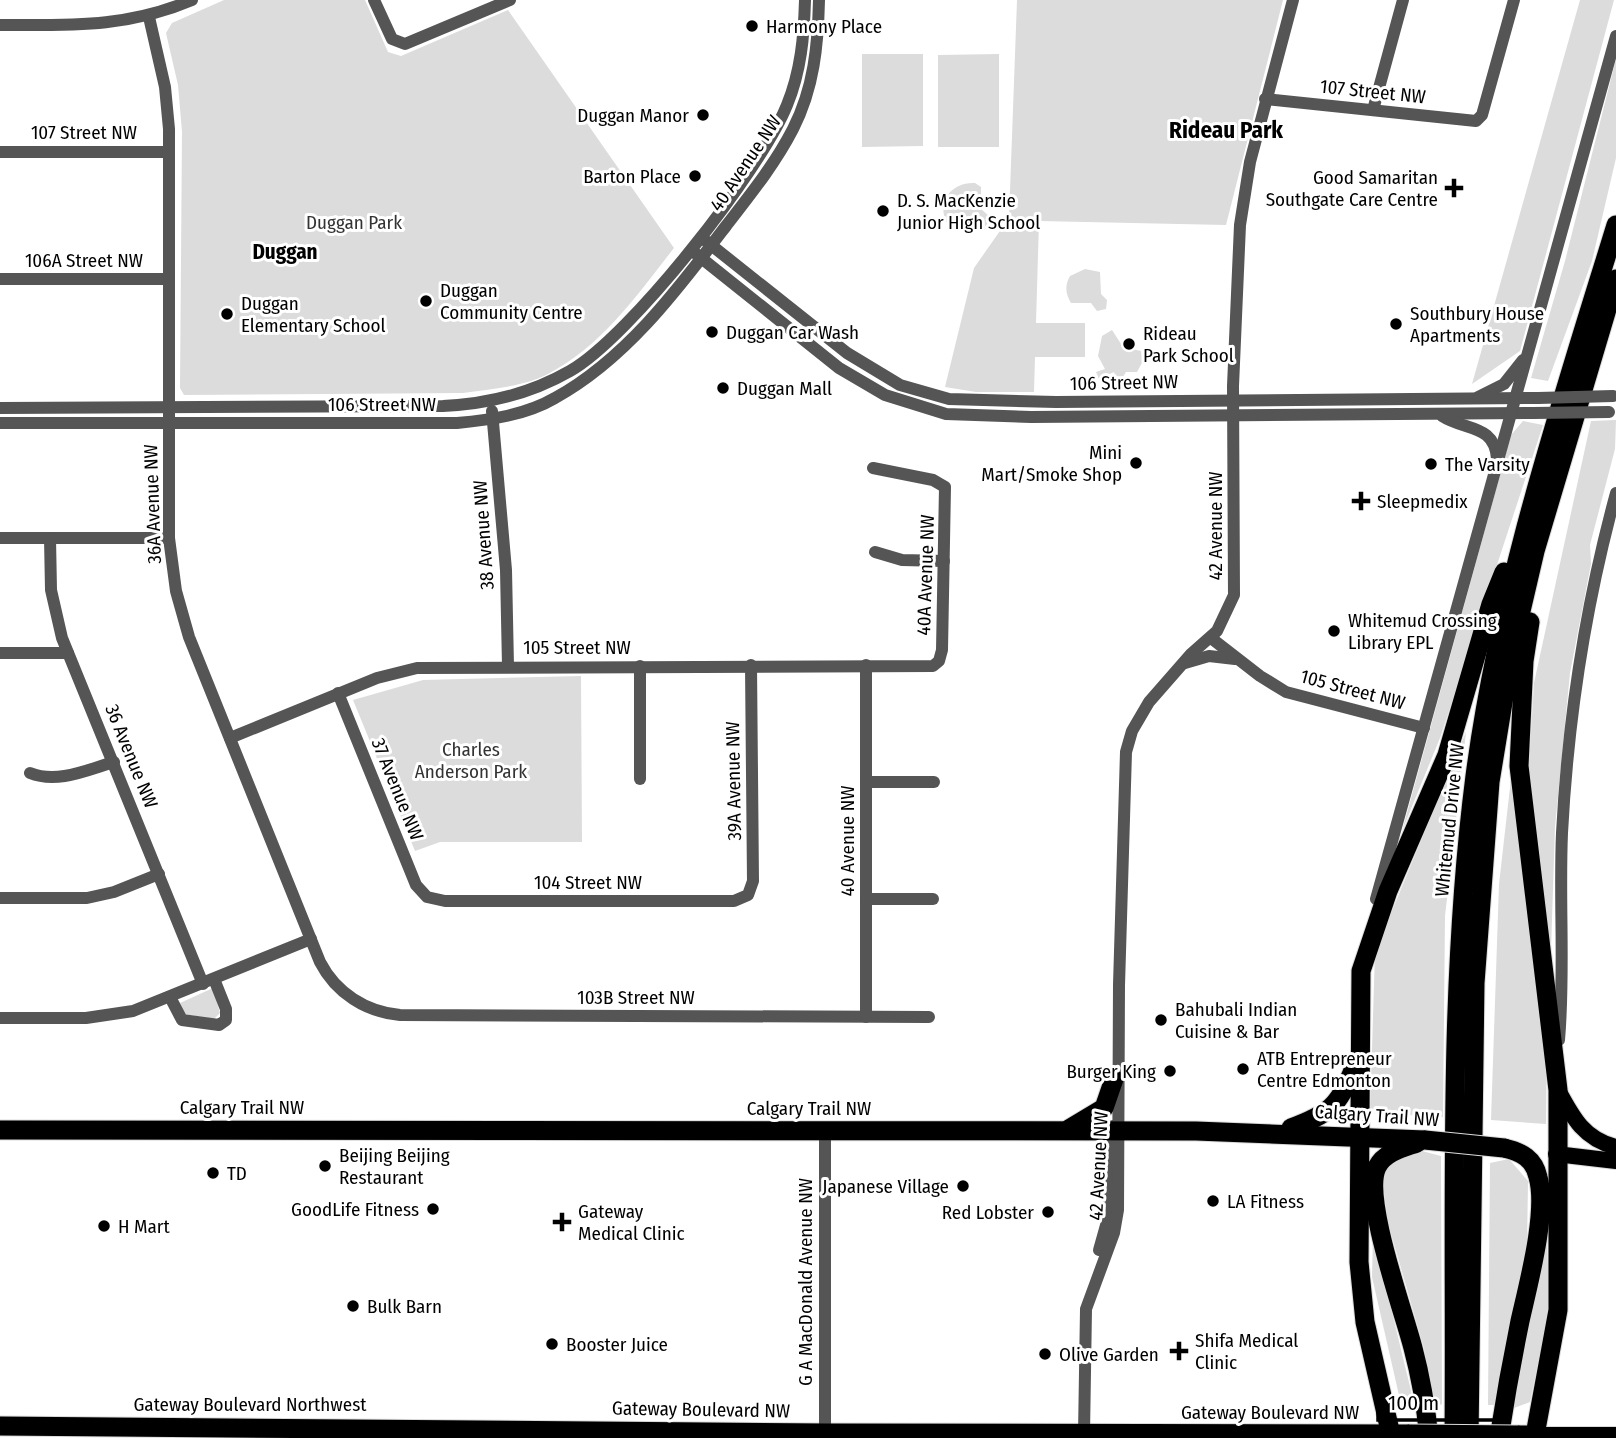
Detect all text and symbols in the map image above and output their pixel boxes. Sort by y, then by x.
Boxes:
place label: Harmony Place [766,15,882,38]
marker: Harmony Place [744,18,760,34]
street label: 107 Street NW [1319,75,1427,108]
place label: Duggan Manor [577,104,689,127]
marker: Duggan Manor [695,107,711,123]
street label: 40 Avenue NW [705,111,786,216]
district label: Rideau Park [1169,116,1283,144]
street label: 107 Street NW [31,121,137,144]
place label: Barton Place [583,165,681,188]
place label: Good Samaritan Southgate Care Centre [1266,166,1438,211]
marker: Barton Place [687,168,703,184]
marker: Good Samaritan Southgate Care Centre [1444,178,1464,198]
place label: D. S. MacKenzie Junior High School [897,189,1040,234]
marker: D. S. MacKenzie Junior High School [875,203,891,219]
park label: Duggan Park [306,211,402,234]
district label: Duggan [252,239,318,265]
street label: 106A Street NW [25,249,143,272]
place label: Duggan Community Centre [440,279,583,324]
place label: Duggan Elementary School [241,292,386,337]
marker: Duggan Community Centre [418,293,434,309]
place label: Southbury House Apartments [1410,302,1544,347]
marker: Duggan Elementary School [219,306,235,322]
marker: Southbury House Apartments [1388,316,1404,332]
place label: Duggan Car Wash [726,321,859,344]
place label: Rideau Park School [1143,322,1234,367]
marker: Duggan Car Wash [704,324,720,340]
marker: Rideau Park School [1121,336,1137,352]
street label: 106 Street NW [1070,370,1178,395]
place label: Duggan Mall [737,377,832,400]
marker: Duggan Mall [715,380,731,396]
street label: 106 Street NW [328,393,436,416]
place label: Mini Mart/Smoke Shop [981,441,1122,486]
street label: 36A Avenue NW [139,444,166,564]
place label: The Varsity [1445,453,1530,476]
marker: Mini Mart/Smoke Shop [1128,455,1144,471]
marker: The Varsity [1423,456,1439,472]
street label: 42 Avenue NW [1204,471,1227,581]
street label: 38 Avenue NW [468,479,499,591]
place label: Sleepmedix [1377,490,1468,513]
marker: Sleepmedix [1351,491,1371,511]
street label: 40A Avenue NW [912,514,939,636]
place label: Whitemud Crossing Library EPL [1348,609,1497,654]
marker: Whitemud Crossing Library EPL [1326,623,1342,639]
street label: 105 Street NW [523,636,631,659]
street label: 105 Street NW [1298,664,1408,714]
street label: 36 Avenue NW [100,701,163,811]
street label: 39A Avenue NW [721,721,746,841]
street label: 37 Avenue NW [367,735,428,844]
park label: Charles Anderson Park [415,738,527,783]
street label: Whitemud Drive NW [1430,742,1469,898]
street label: 40 Avenue NW [836,786,859,896]
street label: 104 Street NW [534,871,642,894]
street label: 103B Street NW [577,986,695,1009]
place label: Bahubali Indian Cuisine & Bar [1175,998,1297,1043]
marker: Bahubali Indian Cuisine & Bar [1153,1012,1169,1028]
place label: ATB Entrepreneur Centre Edmonton [1257,1047,1392,1092]
place label: Burger King [1066,1060,1156,1083]
marker: ATB Entrepreneur Centre Edmonton [1235,1061,1251,1077]
marker: Burger King [1162,1063,1178,1079]
street label: Calgary Trail NW [180,1096,304,1119]
street label: Calgary Trail NW [747,1097,871,1120]
street label: Calgary Trail NW [1314,1100,1440,1131]
street label: 42 Avenue NW [1084,1111,1113,1221]
place label: Beijing Beijing Restaurant [339,1144,450,1189]
marker: Beijing Beijing Restaurant [317,1158,333,1174]
place label: TD [227,1162,247,1185]
marker: TD [205,1165,221,1181]
place label: Japanese Village [822,1175,949,1198]
street label: G A MacDonald Avenue NW [794,1178,817,1386]
marker: Japanese Village [955,1178,971,1194]
place label: LA Fitness [1227,1190,1304,1213]
marker: LA Fitness [1205,1193,1221,1209]
place label: GoodLife Fitness [291,1198,419,1221]
place label: Gateway Medical Clinic [578,1200,685,1245]
marker: GoodLife Fitness [425,1201,441,1217]
place label: Red Lobster [942,1201,1034,1224]
marker: Red Lobster [1040,1204,1056,1220]
marker: Gateway Medical Clinic [552,1212,572,1232]
place label: H Mart [118,1215,170,1238]
marker: H Mart [96,1218,112,1234]
place label: Bulk Barn [367,1295,442,1318]
marker: Bulk Barn [345,1298,361,1314]
place label: Shifa Medical Clinic [1195,1329,1298,1374]
place label: Booster Juice [566,1333,668,1356]
marker: Booster Juice [544,1336,560,1352]
marker: Shifa Medical Clinic [1169,1341,1189,1361]
place label: Olive Garden [1059,1343,1159,1366]
marker: Olive Garden [1037,1346,1053,1362]
scale bar [1378,1378,1504,1422]
text: 100 m [1388,1390,1439,1416]
street label: Gateway Boulevard Northwest [133,1393,367,1416]
street label: Gateway Boulevard NW [612,1396,790,1423]
street label: Gateway Boulevard NW [1181,1401,1359,1424]

